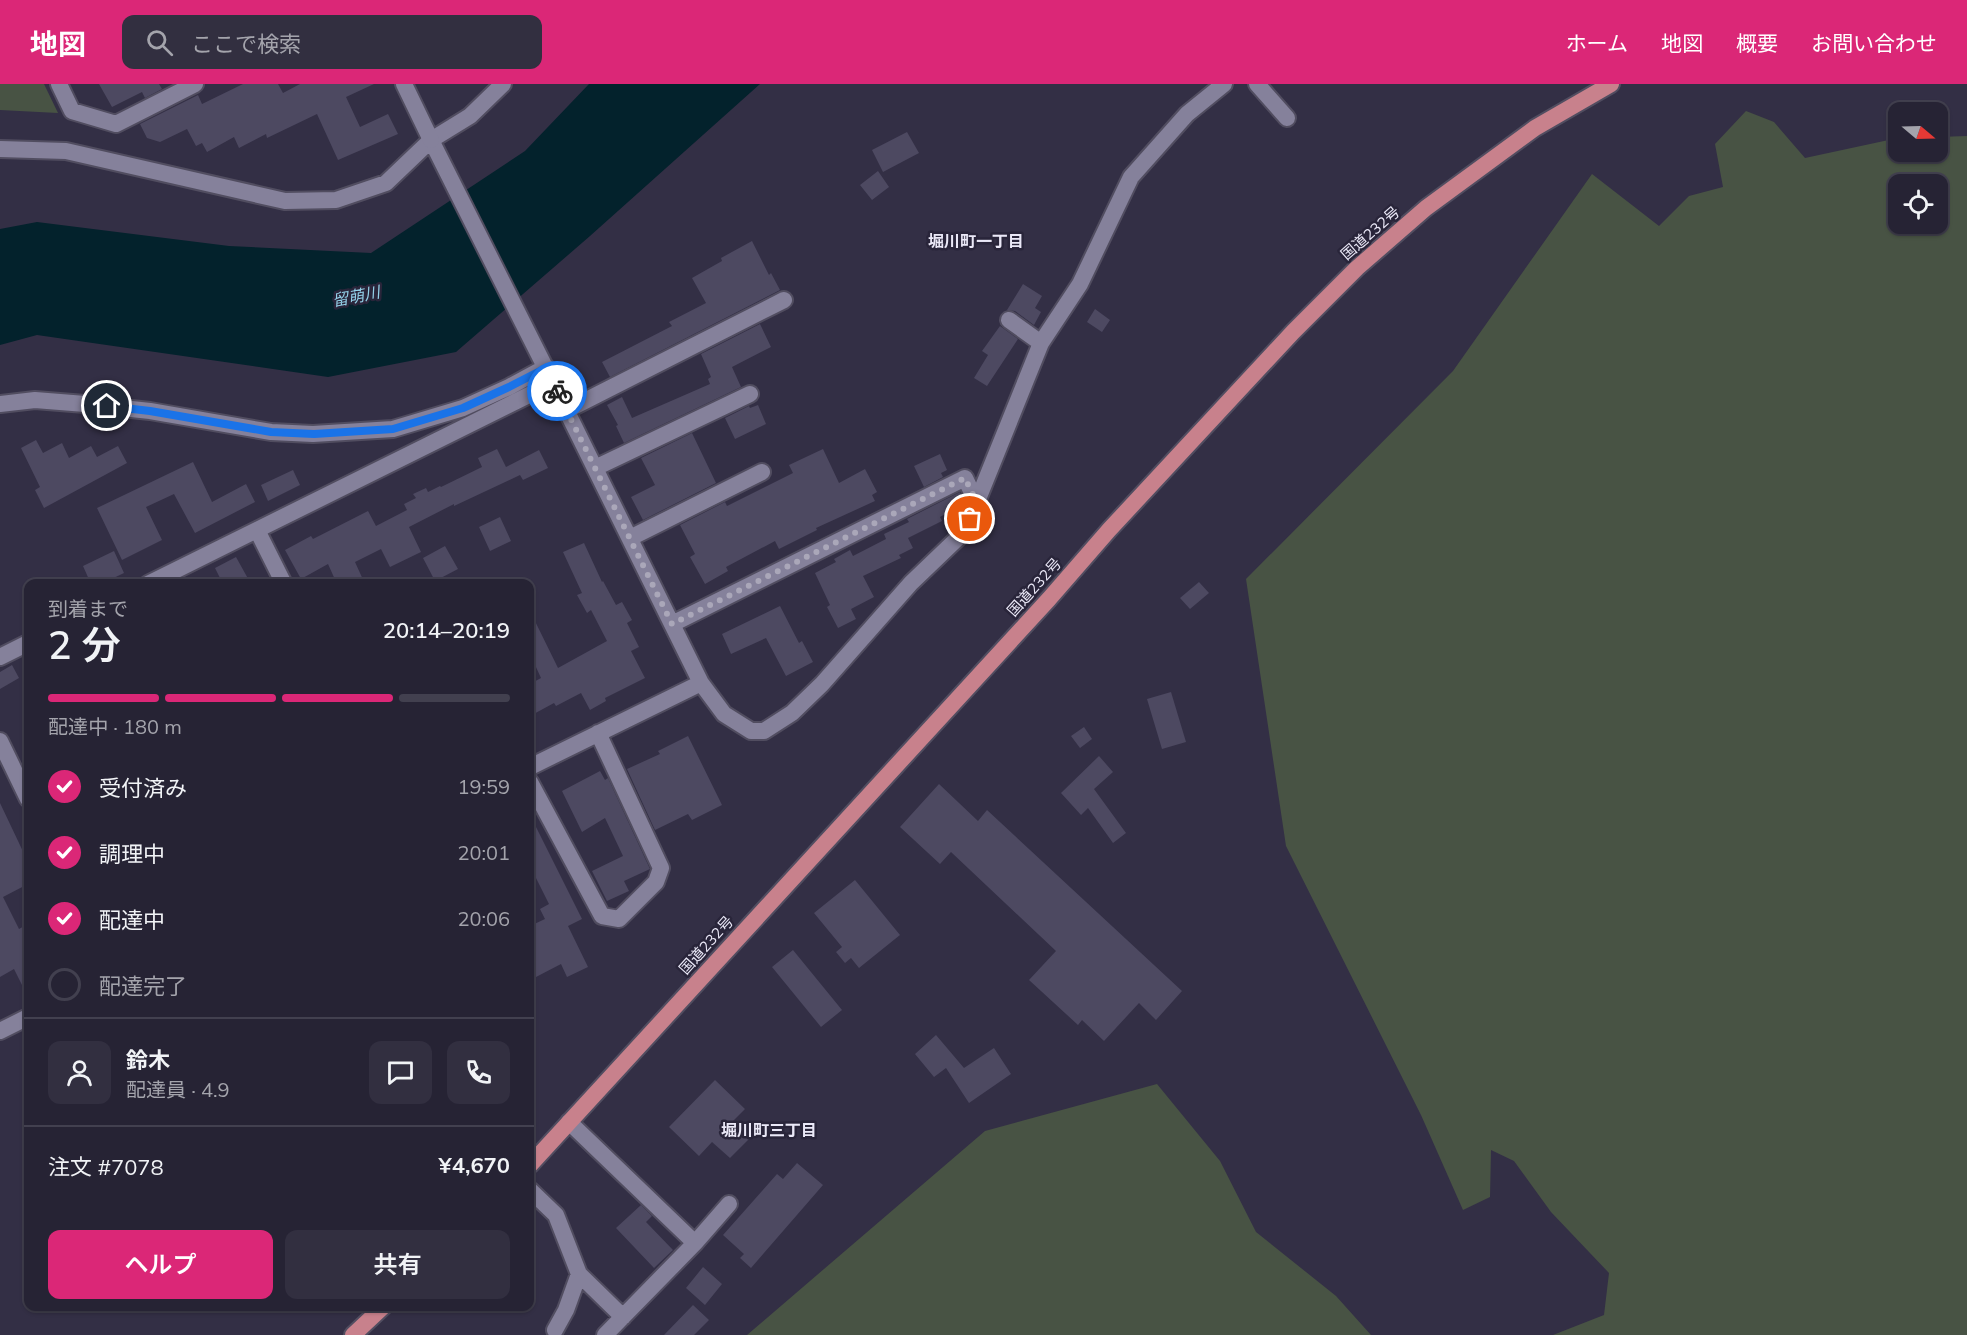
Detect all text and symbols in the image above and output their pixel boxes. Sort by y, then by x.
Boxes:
search box [122,15,542,69]
text: 地図 [30,26,86,61]
icon: search [143,26,176,59]
text: ここで検索 [191,30,301,58]
text: ホーム [1566,30,1628,56]
text: 地図 [1661,30,1703,56]
text: 概要 [1736,30,1778,56]
text: お問い合わせ [1811,30,1937,56]
north arrow [1888,102,1948,162]
map controls [1888,102,1948,234]
button: locate [1888,174,1948,234]
street label: 国道232号 [1337,202,1403,264]
district label: 堀川町一丁目 [928,231,1024,251]
water label: 留萌川 [331,281,383,310]
courier [527,361,587,421]
icon: bike [541,375,574,408]
pin [81,380,132,431]
icon: home [90,389,123,422]
pin [944,493,995,544]
icon: bag [953,502,986,535]
street label: 国道232号 [1003,554,1065,620]
text: 到着まで [48,596,128,621]
text: 20:14–20:19 [383,616,510,644]
text: 2 分 [48,620,121,669]
text: 配達中 · 180 m [48,714,182,739]
icon: check [48,770,81,803]
text: 受付済み [99,774,187,802]
text: 19:59 [457,774,510,799]
icon: check [48,836,81,869]
text: 調理中 [99,840,165,868]
text: 20:01 [457,840,510,865]
icon: check [48,902,81,935]
text: 配達中 [99,906,165,934]
text: 20:06 [457,906,510,931]
street label: 国道232号 [675,912,737,978]
text: 配達完了 [99,972,187,1000]
button: person [48,1041,111,1104]
button: chat [369,1041,432,1104]
button: phone [447,1041,510,1104]
text: 鈴木 [126,1046,170,1074]
text: 配達員 · 4.9 [126,1077,230,1102]
district label: 堀川町三丁目 [721,1120,817,1140]
text: ¥4,670 [439,1151,510,1179]
text: 注文 #7078 [48,1153,164,1181]
button: ヘルプ [48,1230,273,1299]
button: 共有 [285,1230,510,1299]

